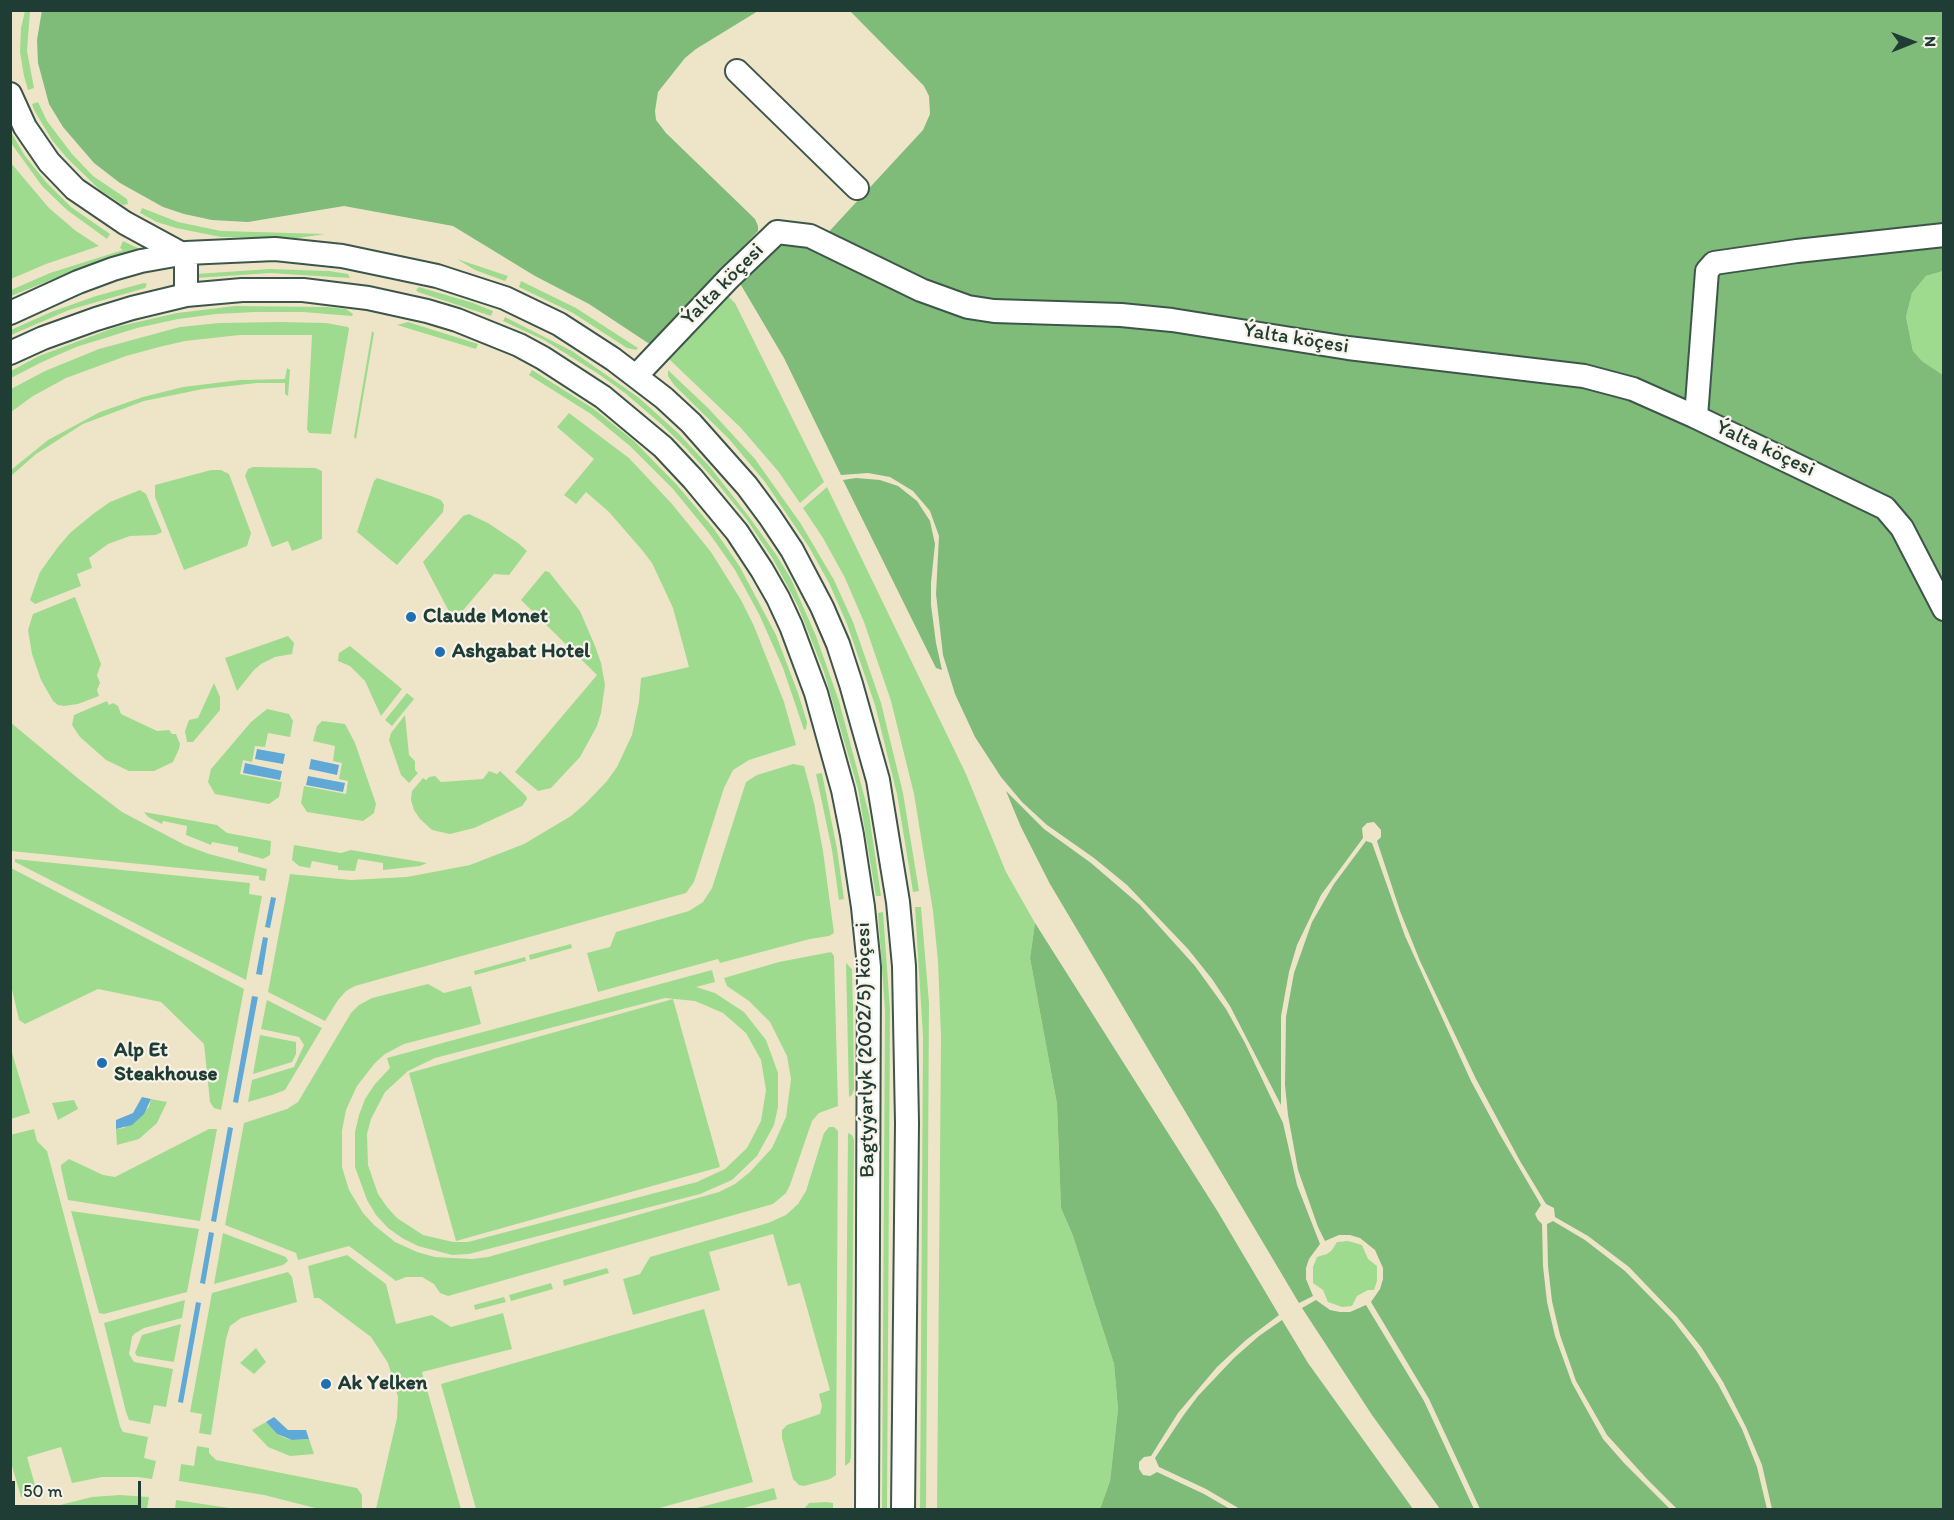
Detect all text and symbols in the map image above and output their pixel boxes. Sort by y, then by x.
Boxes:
north arrow [1882,12,1942,72]
text: N [1921,36,1940,47]
street label: Ýalta köçesi [676,238,770,332]
street label: Ýalta köçesi [1241,318,1351,360]
street label: Ýalta köçesi [1711,415,1819,483]
place label: Claude Monet [423,604,548,630]
marker: Claude Monet [404,610,418,624]
place label: Ashgabat Hotel [452,639,590,665]
marker: Ashgabat Hotel [433,645,447,659]
street label: Bagtyýarlyk (2002/5) köçesi [851,922,881,1178]
place label: Alp Et Steakhouse [114,1038,218,1088]
marker: Alp Et Steakhouse [95,1056,109,1070]
place label: Ak Yelken [338,1371,428,1397]
marker: Ak Yelken [319,1377,333,1391]
scale bar [15,1469,144,1507]
text: 50 m [23,1480,63,1502]

